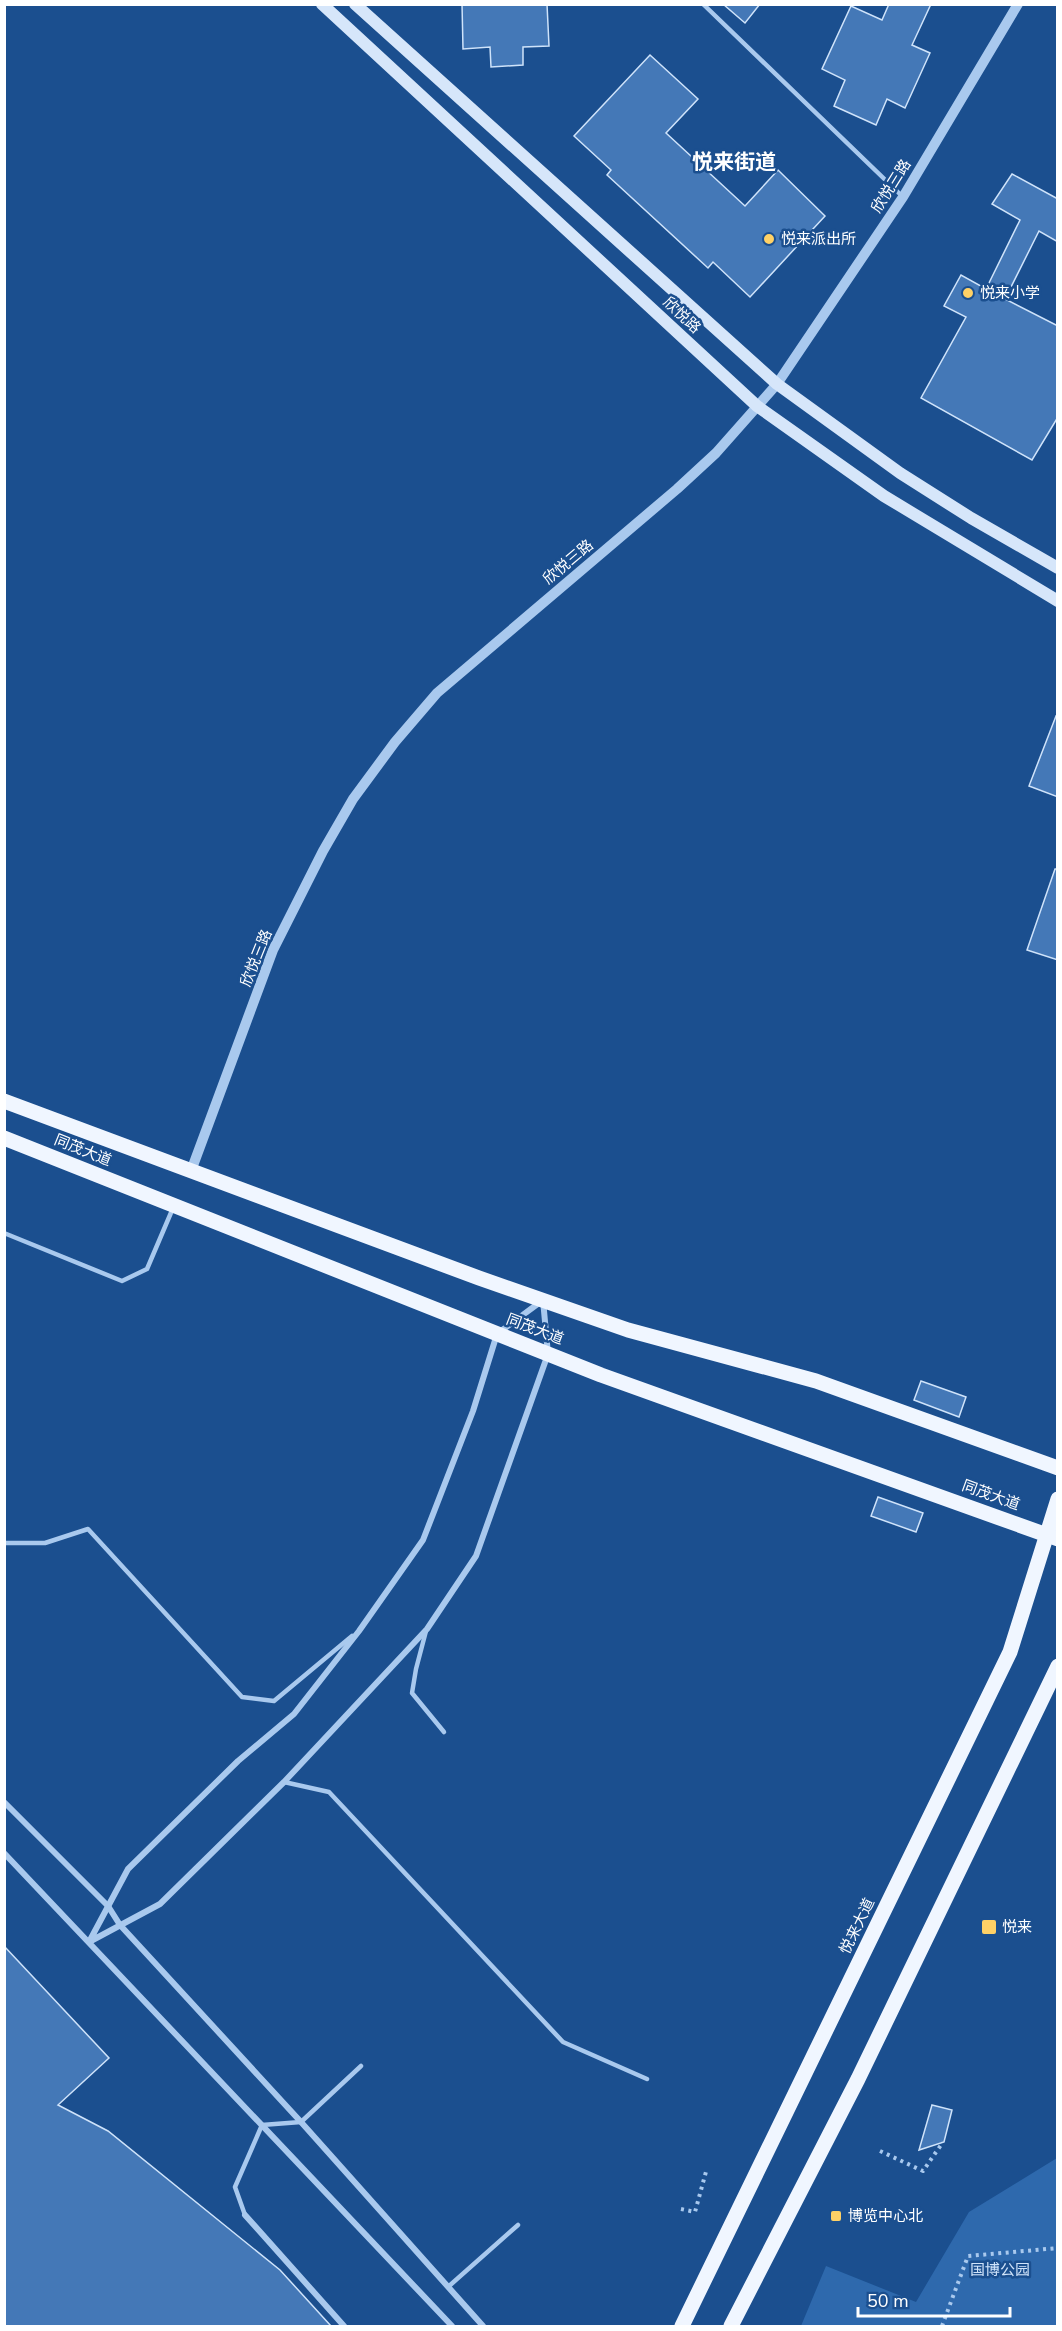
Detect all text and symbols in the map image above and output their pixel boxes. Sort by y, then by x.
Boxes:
district label: 悦来街道 [692,148,776,176]
street label: 欣悦三路 [867,155,915,217]
place label: 悦来派出所 [781,229,856,249]
marker: 悦来派出所 [762,232,776,246]
place label: 悦来小学 [980,283,1040,303]
marker: 悦来小学 [961,286,975,300]
street label: 欣悦路 [659,292,705,338]
street label: 欣悦三路 [539,535,597,589]
street label: 欣悦三路 [235,926,277,990]
street label: 同茂大道 [51,1129,115,1171]
street label: 同茂大道 [503,1309,567,1349]
street label: 同茂大道 [959,1475,1023,1515]
street label: 悦来大道 [835,1895,879,1957]
place label: 悦来 [1002,1917,1032,1937]
marker: 悦来 [980,1918,998,1936]
place label: 博览中心北 [848,2206,923,2226]
marker: 博览中心北 [829,2209,843,2223]
park label: 国博公园 [970,2260,1030,2280]
scale bar [858,2280,1010,2318]
text: 50 m [867,2289,909,2313]

